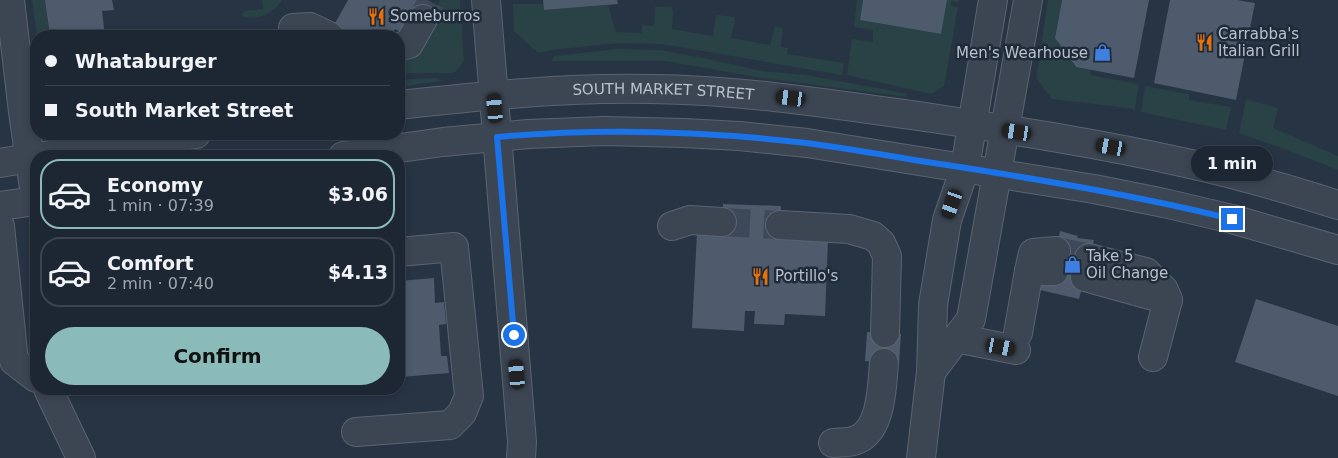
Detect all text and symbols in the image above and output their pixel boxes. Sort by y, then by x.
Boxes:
restaurant icon: Someburros [366,6,386,26]
place label: Someburros [390,7,480,25]
place label: Carrabba's Italian Grill [1218,25,1300,60]
restaurant icon: Carrabba's Italian Grill [1194,33,1214,53]
shop icon: Men's Wearhouse [1092,43,1112,63]
place label: Men's Wearhouse [956,44,1088,62]
text: Whataburger [75,50,217,72]
street label: SOUTH MARKET STREET [572,80,756,104]
car [775,89,806,107]
car [486,92,503,124]
text: South Market Street [75,99,293,121]
car [1001,122,1032,142]
car [1094,137,1127,157]
callout: 1 min [1191,146,1273,182]
text: 1 min [1207,154,1257,173]
icon: car [47,172,92,217]
text: Economy [107,174,203,196]
text: $3.06 [328,183,388,205]
car [939,187,964,221]
text: 1 min · 07:39 [107,196,214,215]
route end [1221,208,1243,230]
place label: Take 5 Oil Change [1085,247,1168,282]
icon: car [47,250,92,295]
text: Comfort [107,252,194,274]
shop icon: Take 5 Oil Change [1062,255,1082,275]
text: $4.13 [328,261,388,283]
restaurant icon: Portillo's [751,266,771,286]
place label: Portillo's [775,267,839,285]
text: 2 min · 07:40 [107,274,214,293]
route start [503,324,525,346]
button: Confirm [45,327,390,385]
car [984,337,1017,357]
car [508,358,525,390]

